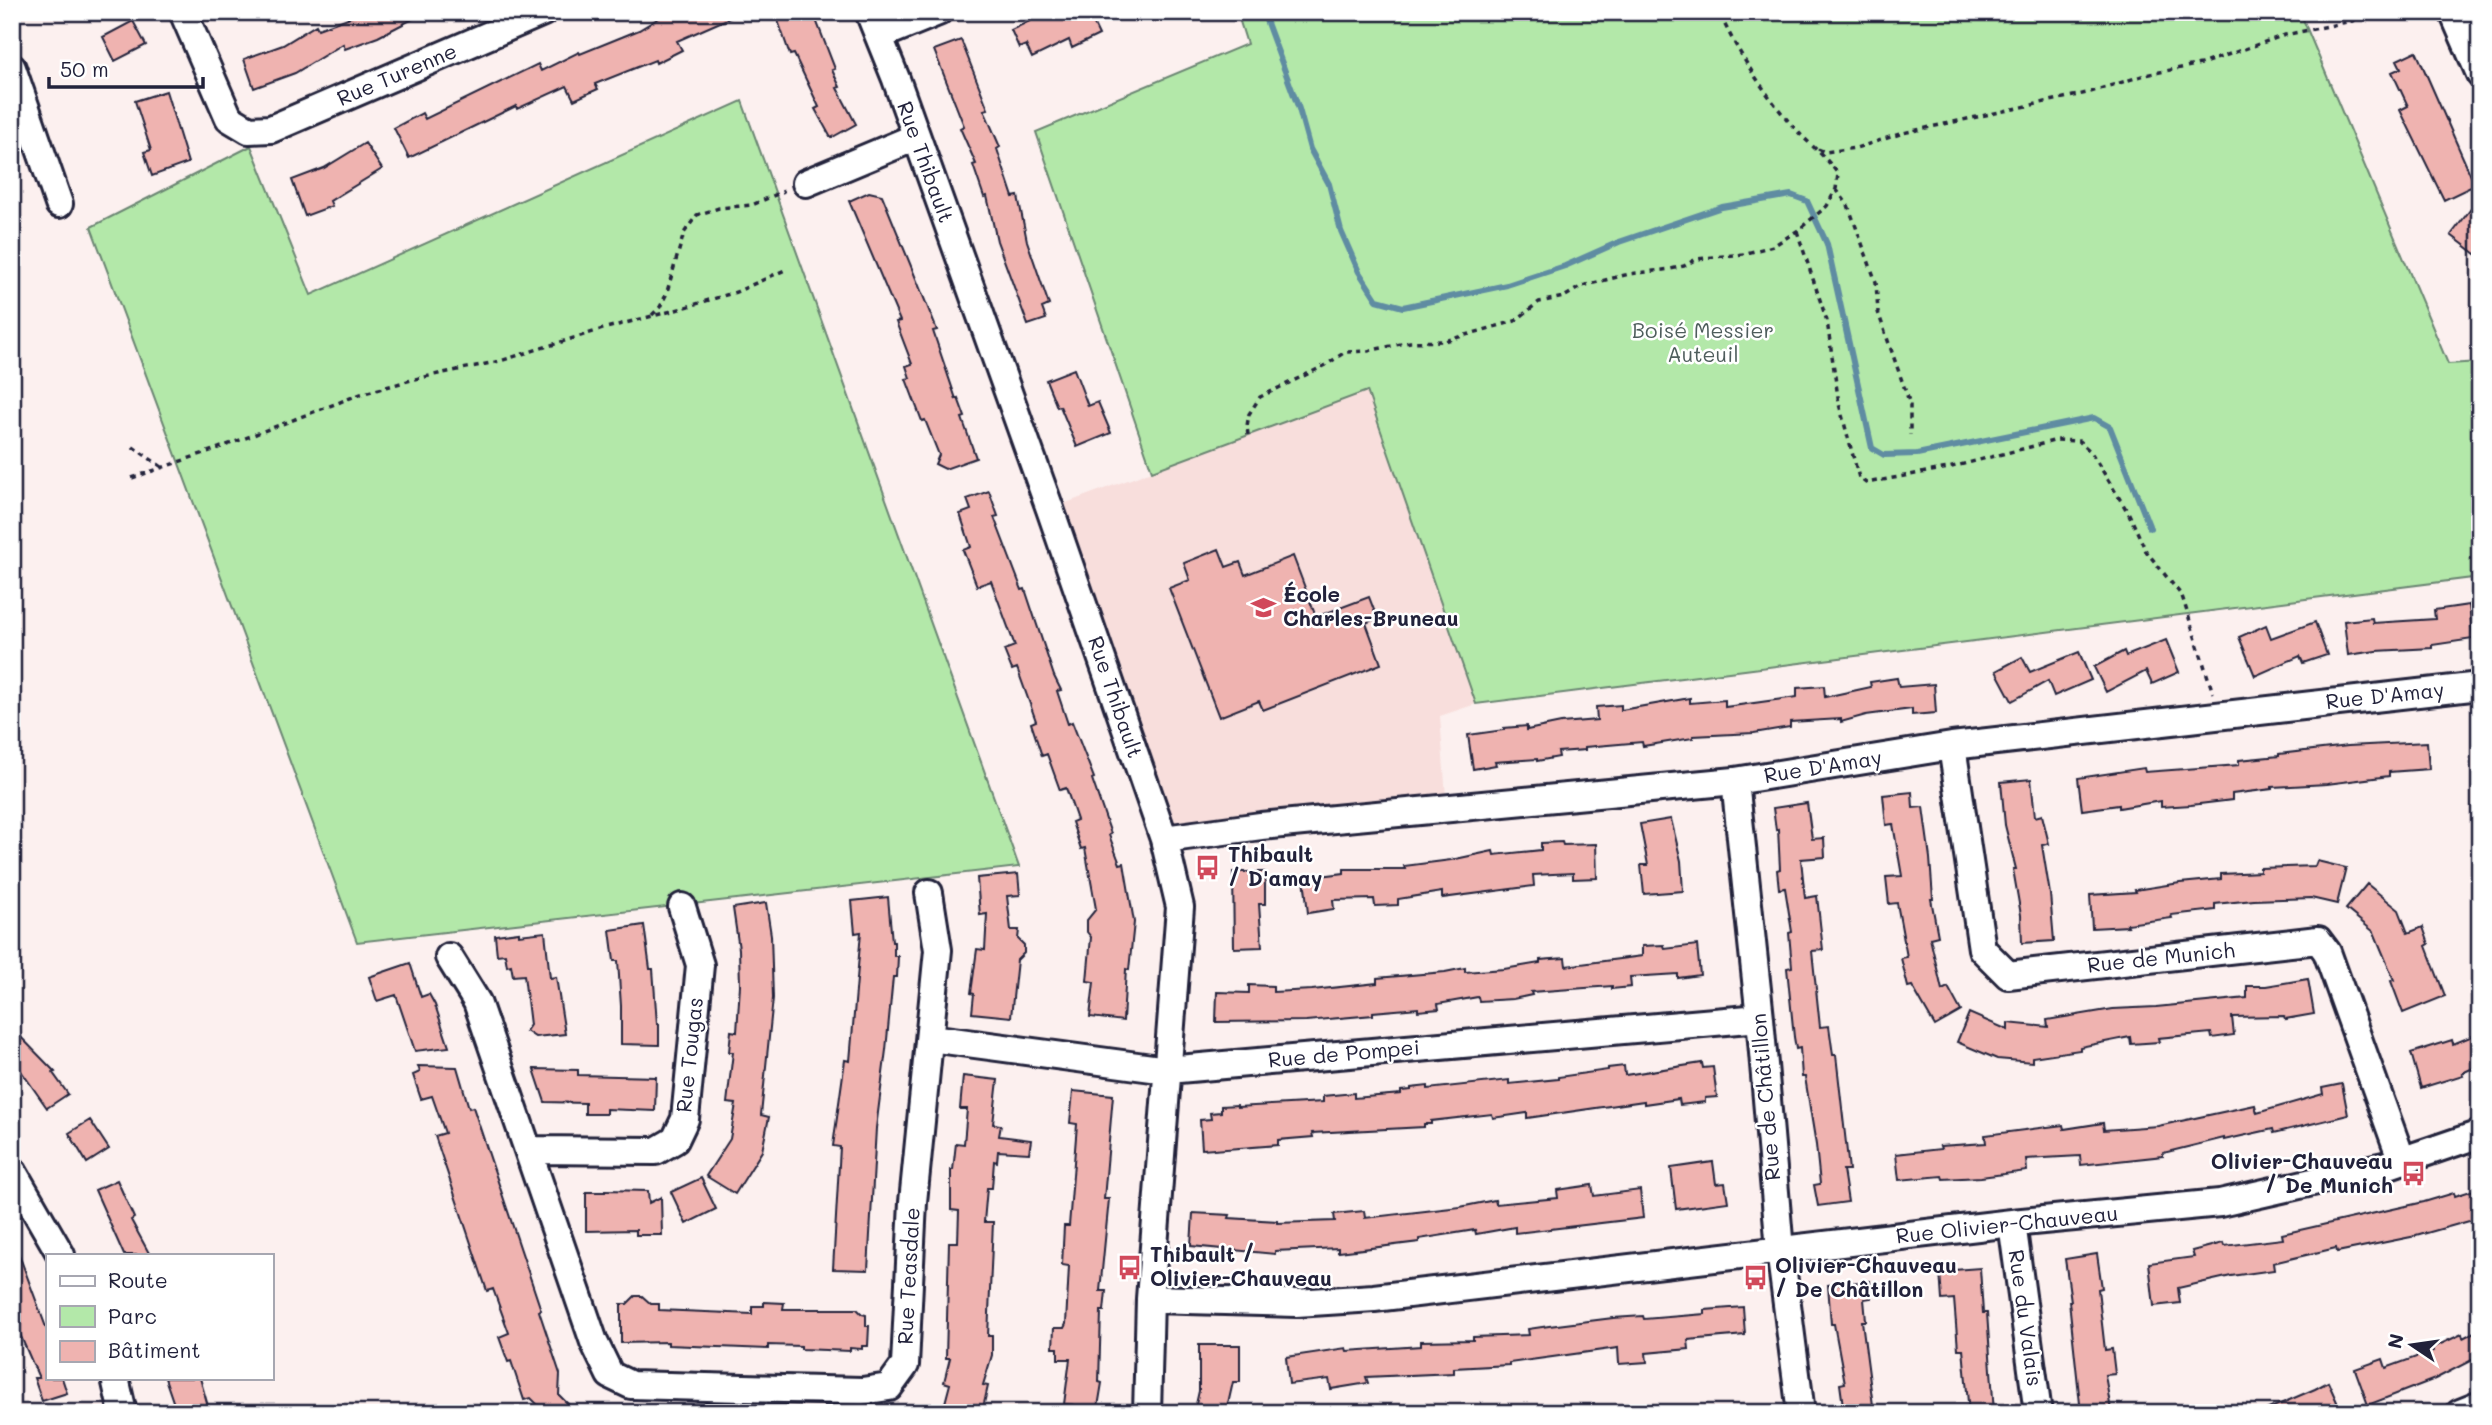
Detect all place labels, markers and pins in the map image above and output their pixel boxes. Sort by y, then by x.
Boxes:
place label: École Charles-Bruneau [1283,580,1459,631]
school or university icon: École Charles-Bruneau [1249,593,1277,621]
place label: Thibault / D'amay [1228,840,1322,892]
bus stop icon: Thibault / D'amay [1194,853,1222,881]
place label: Olivier-Chauveau / De Munich [2211,1147,2393,1198]
bus stop icon: Olivier-Chauveau / De Munich [2399,1160,2427,1188]
place label: Thibault / Olivier-Chauveau [1150,1240,1332,1291]
place label: Olivier-Chauveau / De Châtillon [1775,1251,1957,1302]
bus stop icon: Thibault / Olivier-Chauveau [1116,1253,1144,1281]
bus stop icon: Olivier-Chauveau / De Châtillon [1741,1264,1769,1292]

